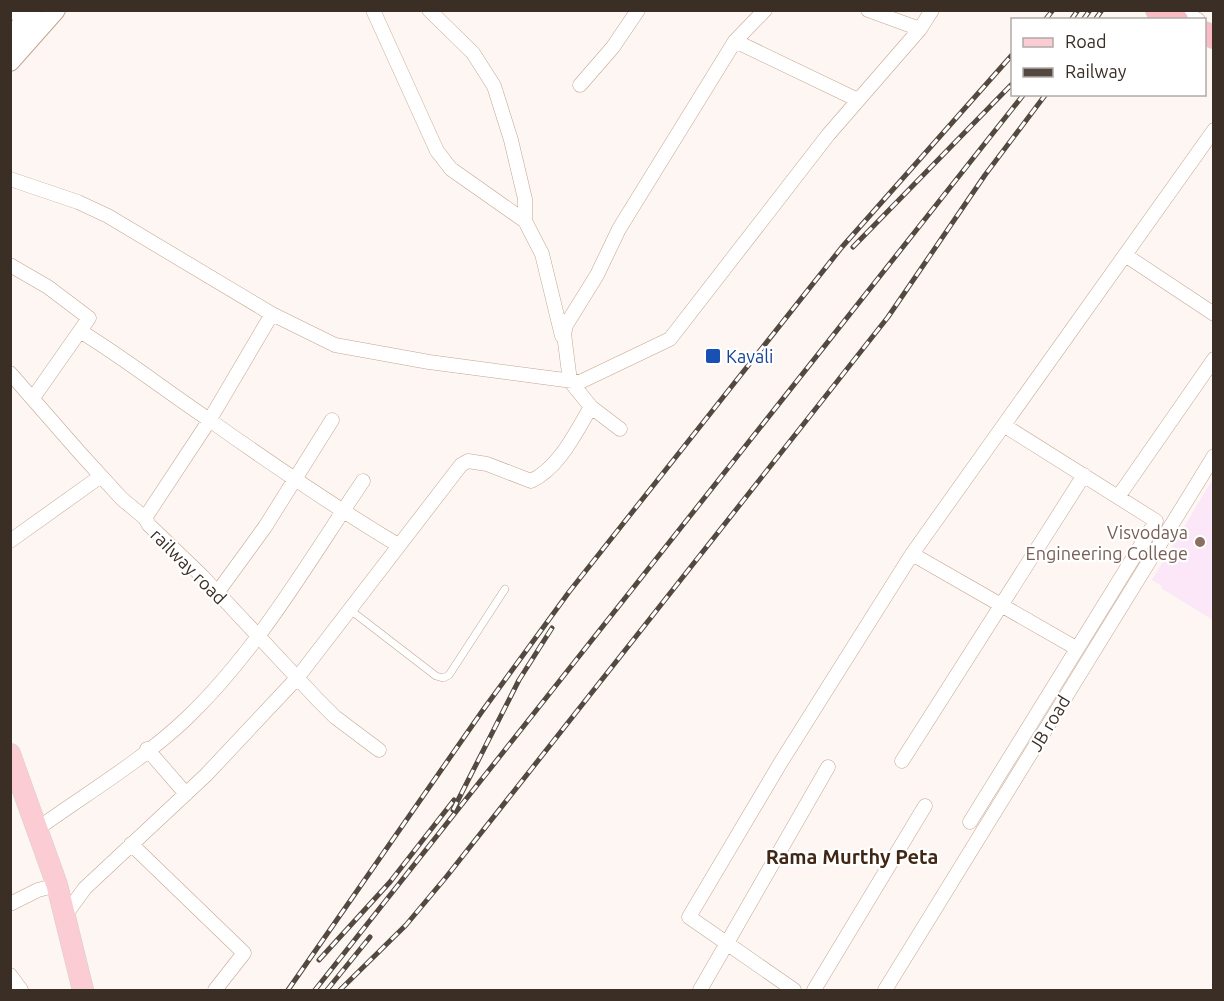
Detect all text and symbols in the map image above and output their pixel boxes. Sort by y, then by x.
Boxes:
legend [1011,18,1206,96]
text: Road [1065,31,1107,51]
text: Railway [1065,61,1127,81]
place label: Kavali [726,346,773,366]
marker: Kavali [704,347,722,365]
place label: Visvodaya Engineering College [1026,522,1188,563]
street label: railway road [147,524,231,608]
marker: Visvodaya Engineering College [1193,535,1207,549]
street label: JB road [1025,691,1073,755]
district label: Rama Murthy Peta [766,845,938,868]

